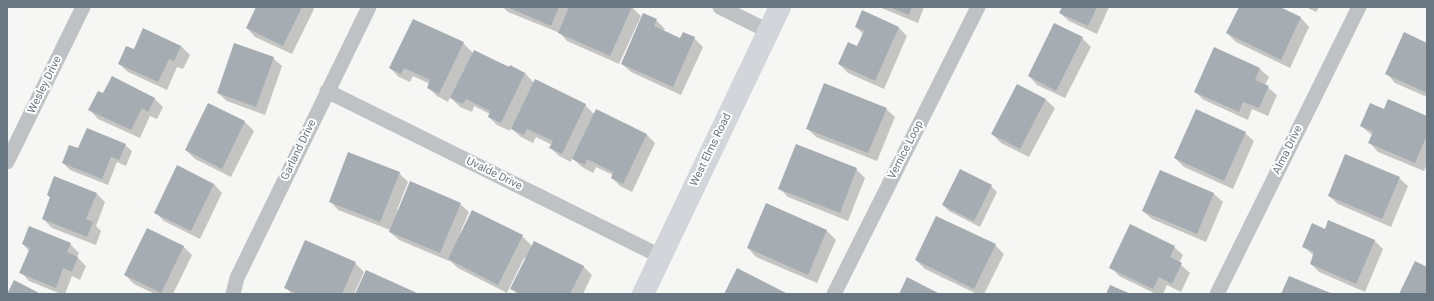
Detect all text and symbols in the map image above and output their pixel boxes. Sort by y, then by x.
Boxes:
street label: Wesley Drive [25,54,65,116]
street label: West Elms Road [688,111,734,189]
street label: Garland Drive [279,118,319,182]
street label: Vernice Loop [886,118,926,182]
street label: Alma Drive [1270,123,1306,177]
street label: Uvalde Drive [464,155,524,193]

